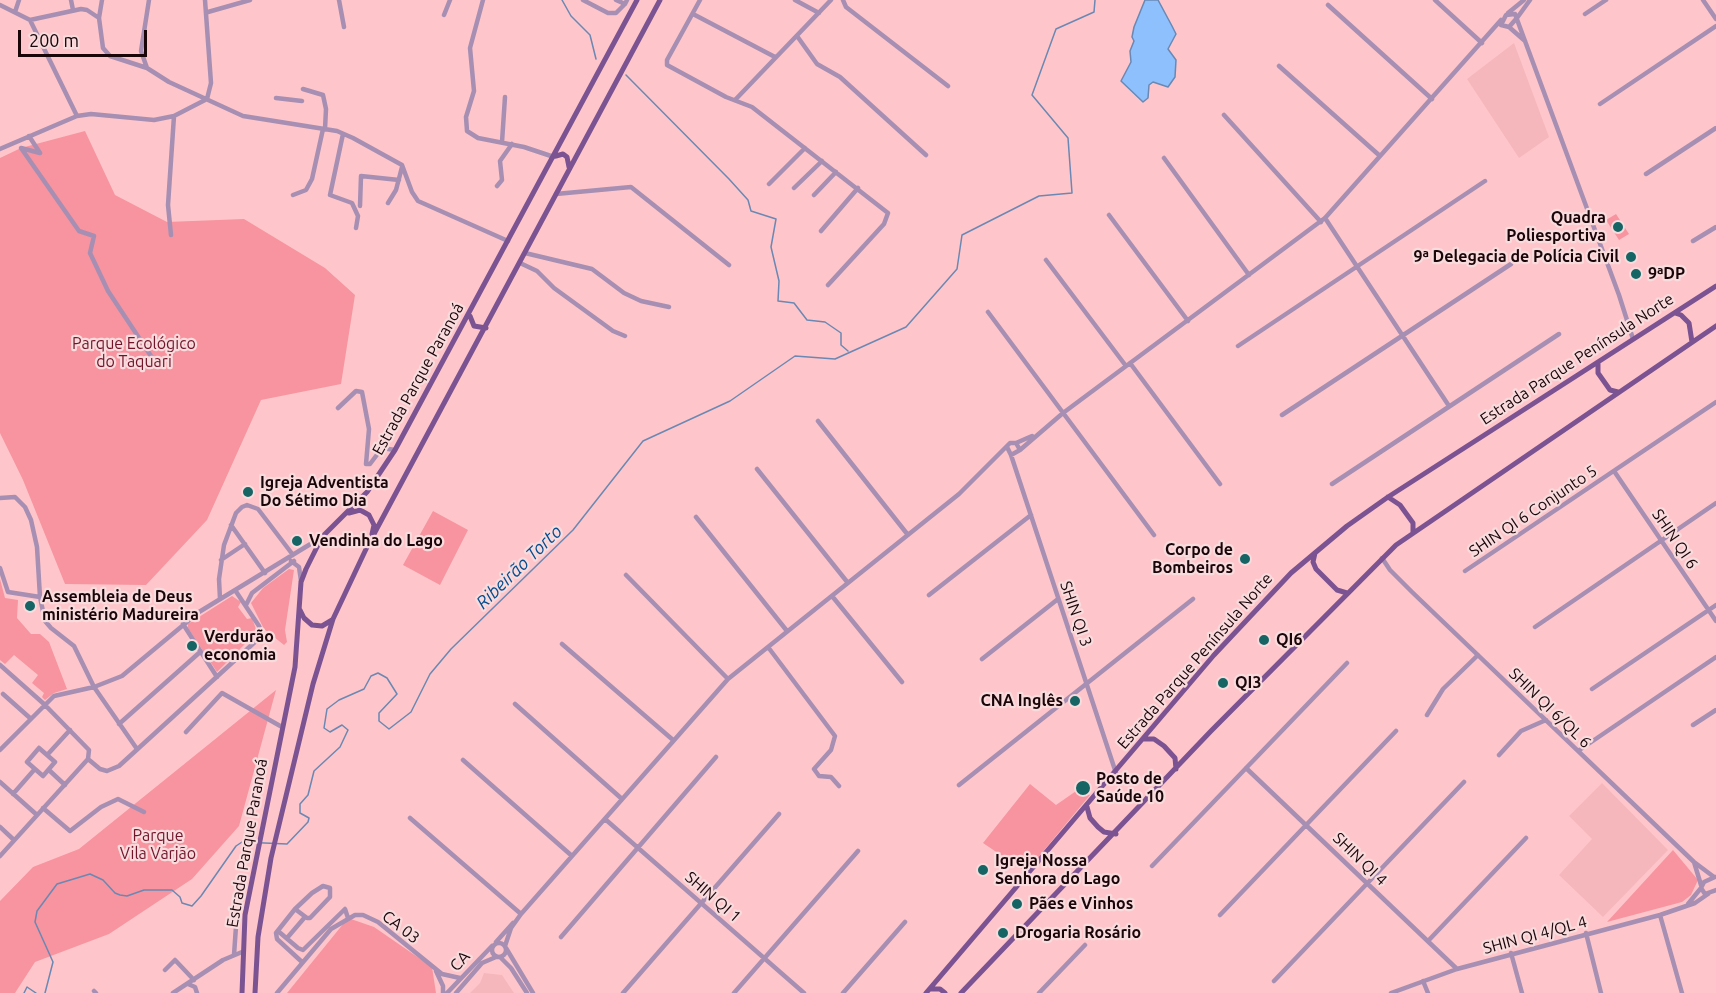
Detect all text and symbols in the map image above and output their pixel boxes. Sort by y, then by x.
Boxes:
scale bar [21,18,150,56]
text: 200 m [29,30,79,50]
place label: Quadra Poliesportiva [1506,208,1606,246]
marker: Quadra Poliesportiva [1611,220,1625,234]
place label: 9ª Delegacia de Polícia Civil [1413,247,1619,267]
marker: 9ª Delegacia de Polícia Civil [1624,250,1638,264]
place label: 9ªDP [1648,264,1685,284]
marker: 9ªDP [1629,267,1643,281]
street label: Estrada Parque Península Norte [1477,289,1677,429]
street label: Estrada Parque Paranoá [368,300,468,458]
park label: Parque Ecológico do Taquari [72,334,196,372]
street label: SHIN QI 6 Conjunto 5 [1465,461,1601,561]
place label: Igreja Adventista Do Sétimo Dia [260,473,389,511]
marker: Igreja Adventista Do Sétimo Dia [241,485,255,499]
street label: SHIN QI 6 [1648,505,1702,573]
water label: Ribeirão Torto [471,521,567,613]
place label: Vendinha do Lago [309,531,443,551]
marker: Vendinha do Lago [290,534,304,548]
place label: Corpo de Bombeiros [1152,540,1233,578]
marker: Corpo de Bombeiros [1238,552,1252,566]
street label: Estrada Parque Península Norte [1113,569,1277,753]
street label: SHIN QI 3 [1056,579,1096,649]
place label: Assembleia de Deus ministério Madureira [42,587,199,625]
marker: Assembleia de Deus ministério Madureira [23,599,37,613]
place label: Verdurão economia [204,627,276,665]
place label: QI6 [1276,630,1302,650]
marker: QI6 [1257,633,1271,647]
marker: Verdurão economia [185,639,199,653]
street label: SHIN QI 6/QL 6 [1505,664,1595,752]
place label: QI3 [1235,673,1261,693]
marker: QI3 [1216,676,1230,690]
place label: CNA Inglês [981,691,1063,711]
marker: CNA Inglês [1068,694,1082,708]
street label: Estrada Parque Paranoá [223,757,271,929]
place label: Posto de Saúde 10 [1096,769,1164,807]
marker: Posto de Saúde 10 [1074,779,1092,797]
park label: Parque Vila Varjão [120,826,196,864]
street label: SHIN QI 4 [1329,829,1391,889]
place label: Igreja Nossa Senhora do Lago [995,851,1120,889]
marker: Igreja Nossa Senhora do Lago [976,863,990,877]
street label: SHIN QI 1 [681,867,745,927]
place label: Pães e Vinhos [1029,894,1133,914]
marker: Pães e Vinhos [1010,897,1024,911]
street label: CA 03 [378,906,424,948]
street label: SHIN QI 4/QL 4 [1481,912,1589,958]
place label: Drogaria Rosário [1015,923,1141,943]
marker: Drogaria Rosário [996,926,1010,940]
street label: CA [446,947,474,975]

